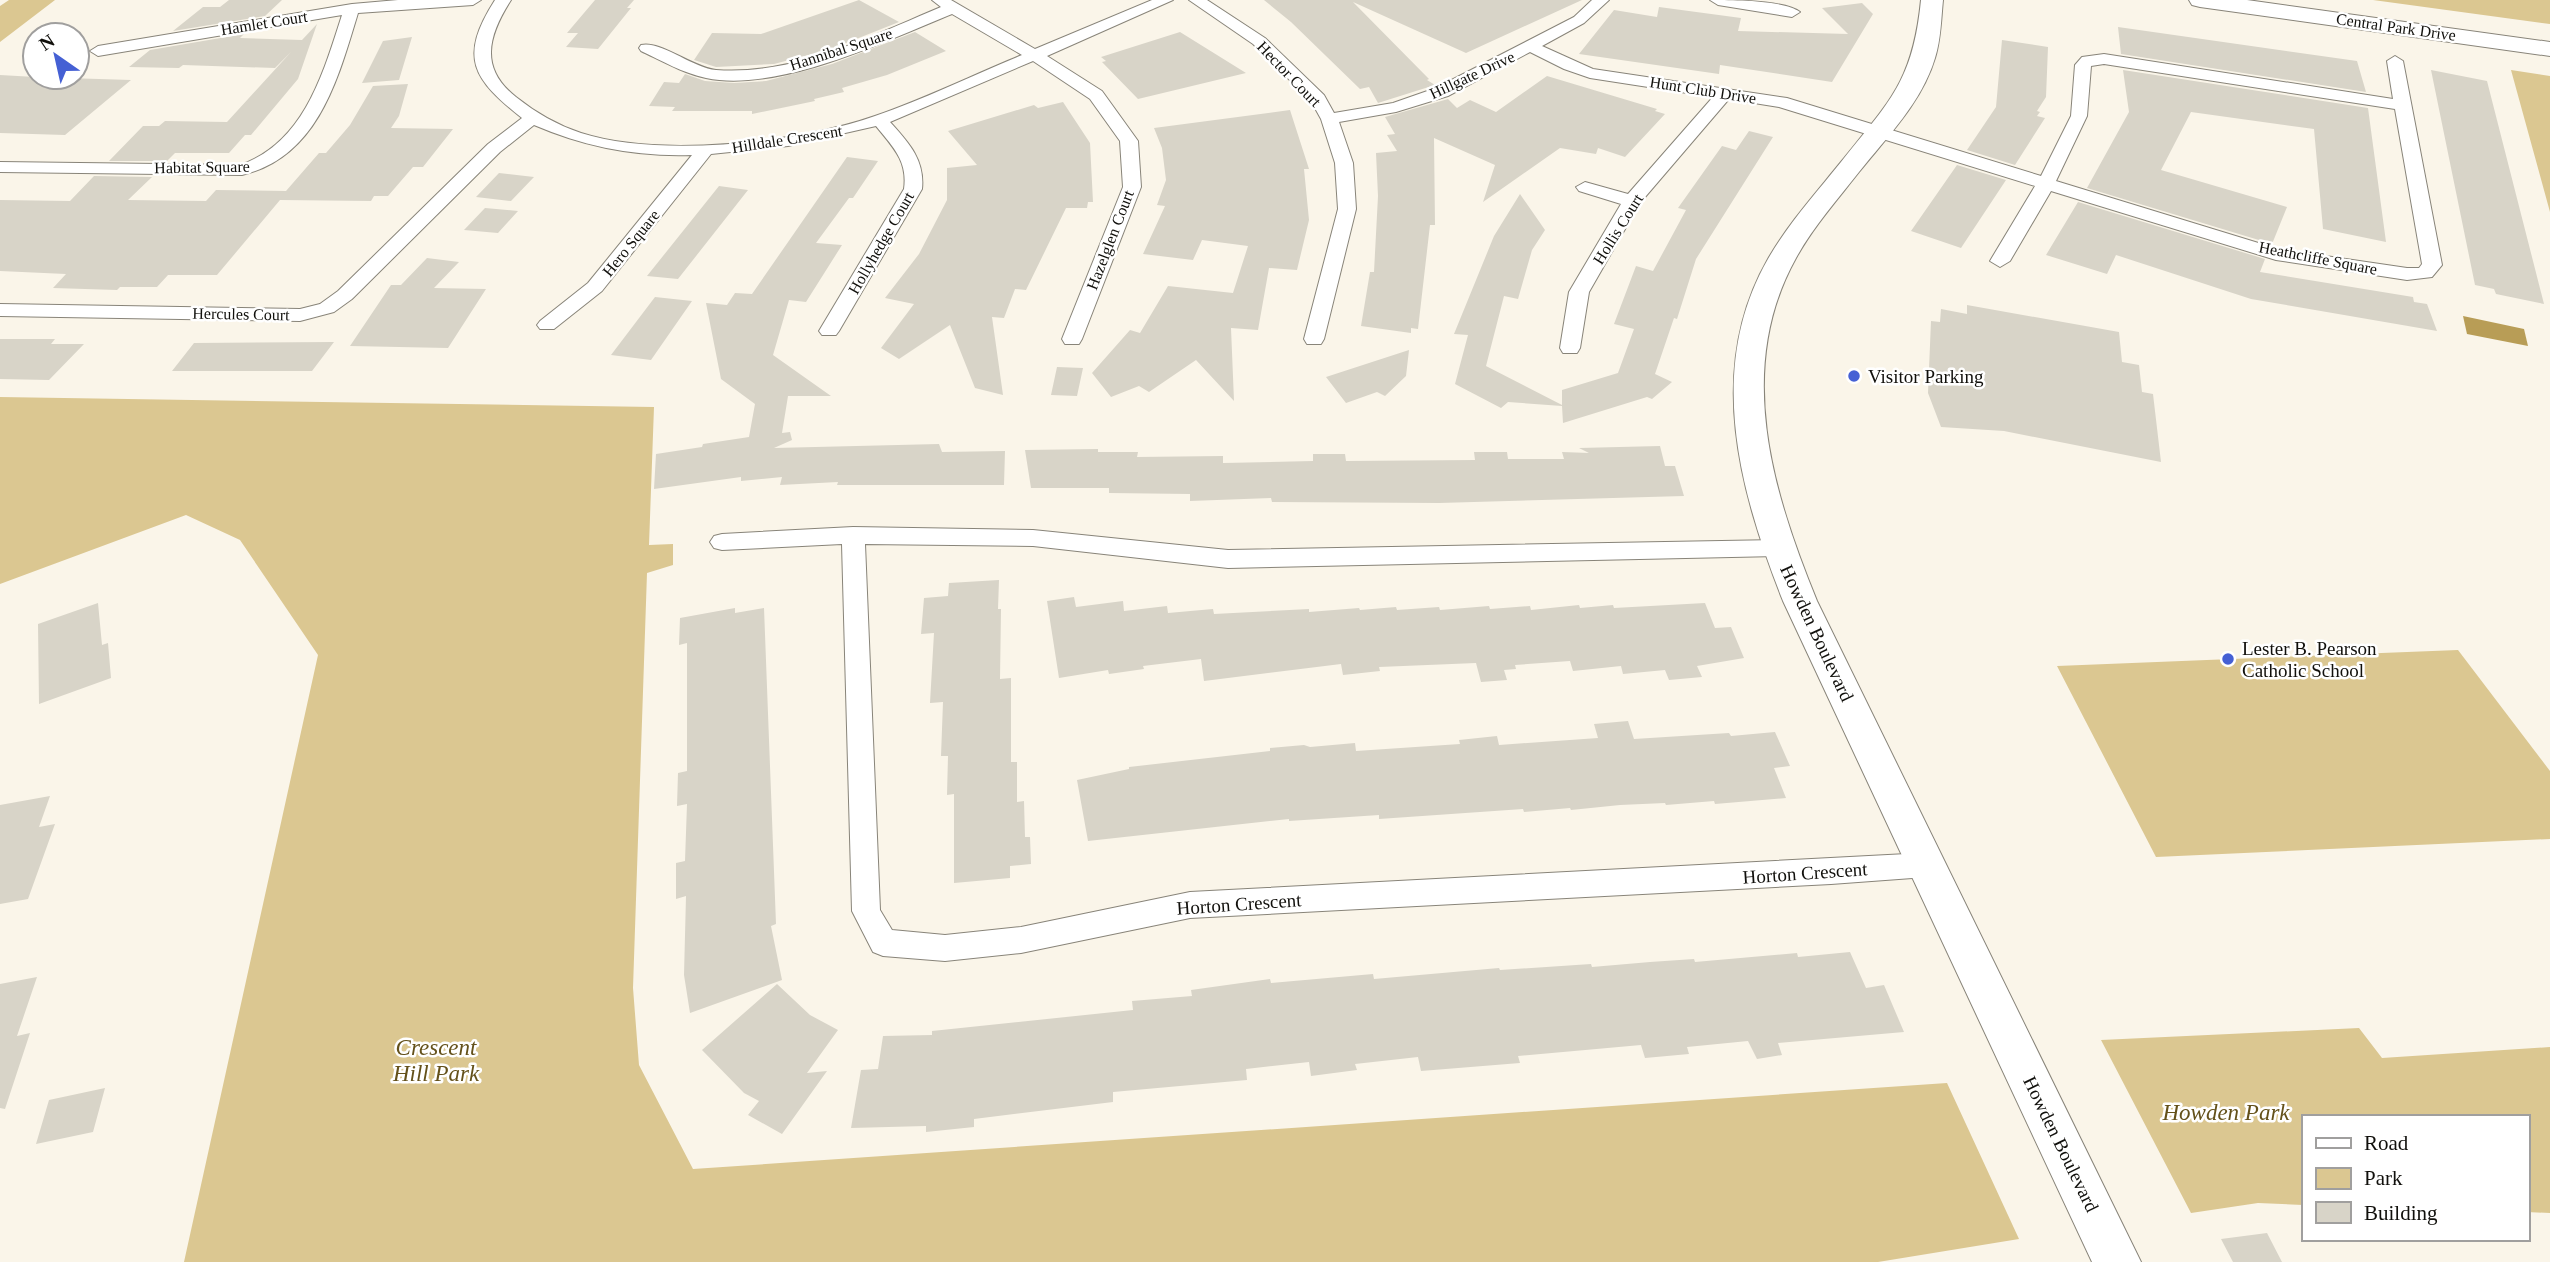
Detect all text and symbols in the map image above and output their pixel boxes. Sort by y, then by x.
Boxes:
street label: Hamlet Court [219,8,309,38]
street label: Central Park Drive [2335,10,2457,44]
north arrow [21,21,91,91]
street label: Hannibal Square [787,24,895,75]
text: N [35,30,59,55]
street label: Hector Court [1254,38,1325,111]
street label: Hillgate Drive [1427,48,1518,103]
street label: Hunt Club Drive [1649,73,1757,107]
street label: Hilldale Crescent [731,122,844,156]
street label: Habitat Square [154,158,250,177]
street label: Hazelglen Court [1083,187,1138,293]
street label: Hollyhedge Court [845,188,918,298]
street label: Hollis Court [1590,190,1647,267]
street label: Hero Square [599,206,664,280]
street label: Heathcliffe Square [2257,238,2379,279]
street label: Hercules Court [192,305,290,323]
place label: Visitor Parking [1868,366,1984,387]
marker: Visitor Parking [1846,368,1862,384]
street label: Howden Boulevard [1776,561,1858,705]
place label: Lester B. Pearson Catholic School [2242,638,2377,681]
marker: Lester B. Pearson Catholic School [2220,651,2236,667]
street label: Horton Crescent [1742,858,1869,888]
street label: Horton Crescent [1176,889,1303,919]
park label: Crescent Hill Park [392,1035,480,1086]
street label: Howden Boulevard [2019,1073,2103,1216]
park label: Howden Park [2161,1100,2290,1125]
legend [2302,1115,2529,1241]
text: Road [2364,1131,2409,1155]
text: Park [2364,1166,2403,1190]
text: Building [2364,1201,2438,1225]

